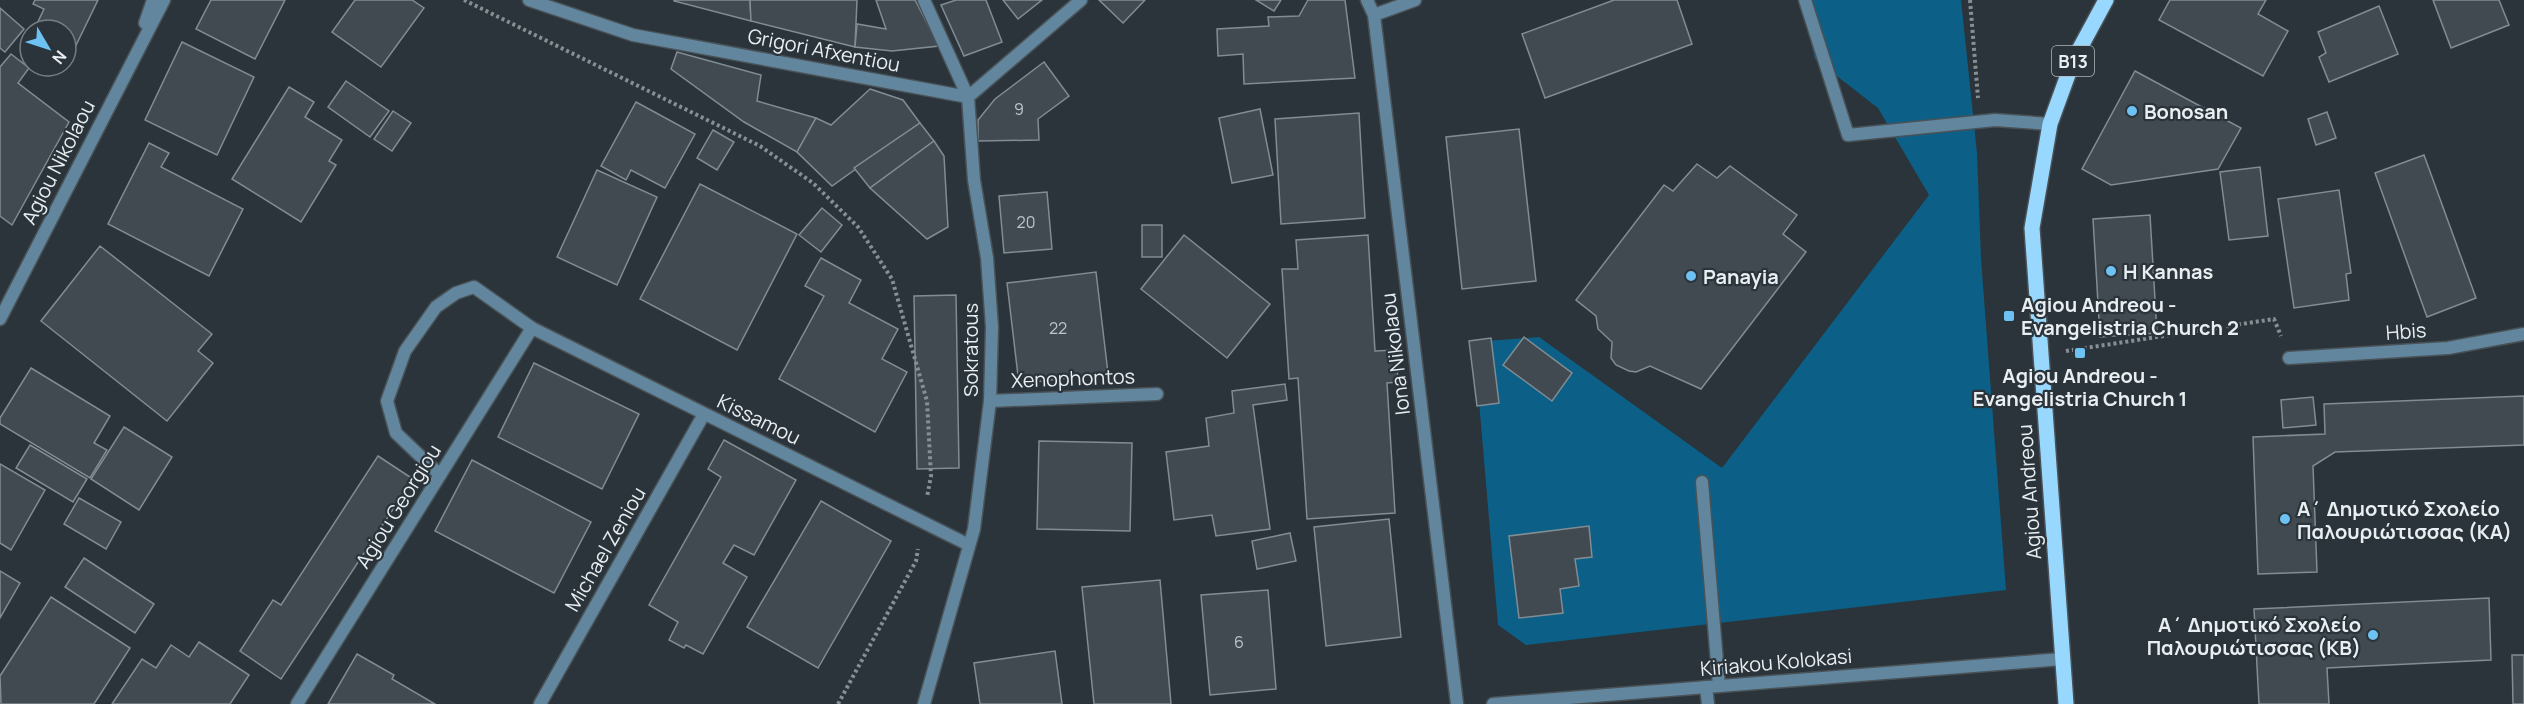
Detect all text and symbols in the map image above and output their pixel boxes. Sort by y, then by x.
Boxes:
north arrow [18,18,78,78]
street label: Grigori Afxentiou [746,22,902,78]
text: N [47,46,72,69]
road number: B13 [2052,46,2094,76]
street label: Agiou Nikolaou [15,95,101,229]
house number: 9 [1014,98,1024,120]
place label: Bonosan [2144,98,2228,125]
marker: Bonosan [2125,104,2139,118]
house number: 20 [1017,211,1035,233]
place label: H Kannas [2123,258,2213,285]
place label: Panayia [1703,263,1779,290]
marker: H Kannas [2104,264,2118,278]
marker: Panayia [1684,269,1698,283]
street label: Iona Nikolaou [1374,291,1416,417]
place label: Agiou Andreou - Evangelistria Church 2 [2021,291,2239,341]
street label: Sokratous [957,303,984,397]
marker: Agiou Andreou - Evangelistria Church 2 [2002,309,2016,323]
street label: Hbis [2385,316,2427,346]
house number: 22 [1049,317,1067,339]
marker: Agiou Andreou - Evangelistria Church 1 [2073,346,2087,360]
street label: Xenophontos [1011,362,1135,394]
place label: Agiou Andreou - Evangelistria Church 1 [1973,362,2187,412]
street label: Kissamou [713,387,805,451]
street label: Agiou Andreou [2011,423,2047,561]
street label: Agiou Georgiou [349,439,447,573]
street label: Michael Zeniou [558,482,652,616]
place label: Α΄ Δημοτικό Σχολείο Παλουριώτισσας (ΚΑ) [2297,495,2512,545]
marker: Α΄ Δημοτικό Σχολείο Παλουριώτισσας (ΚΑ) [2278,512,2292,526]
place label: Α΄ Δημοτικό Σχολείο Παλουριώτισσας (ΚΒ) [2147,611,2361,661]
marker: Α΄ Δημοτικό Σχολείο Παλουριώτισσας (ΚΒ) [2366,628,2380,642]
house number: 6 [1234,631,1244,653]
street label: Kiriakou Kolokasi [1699,642,1853,682]

